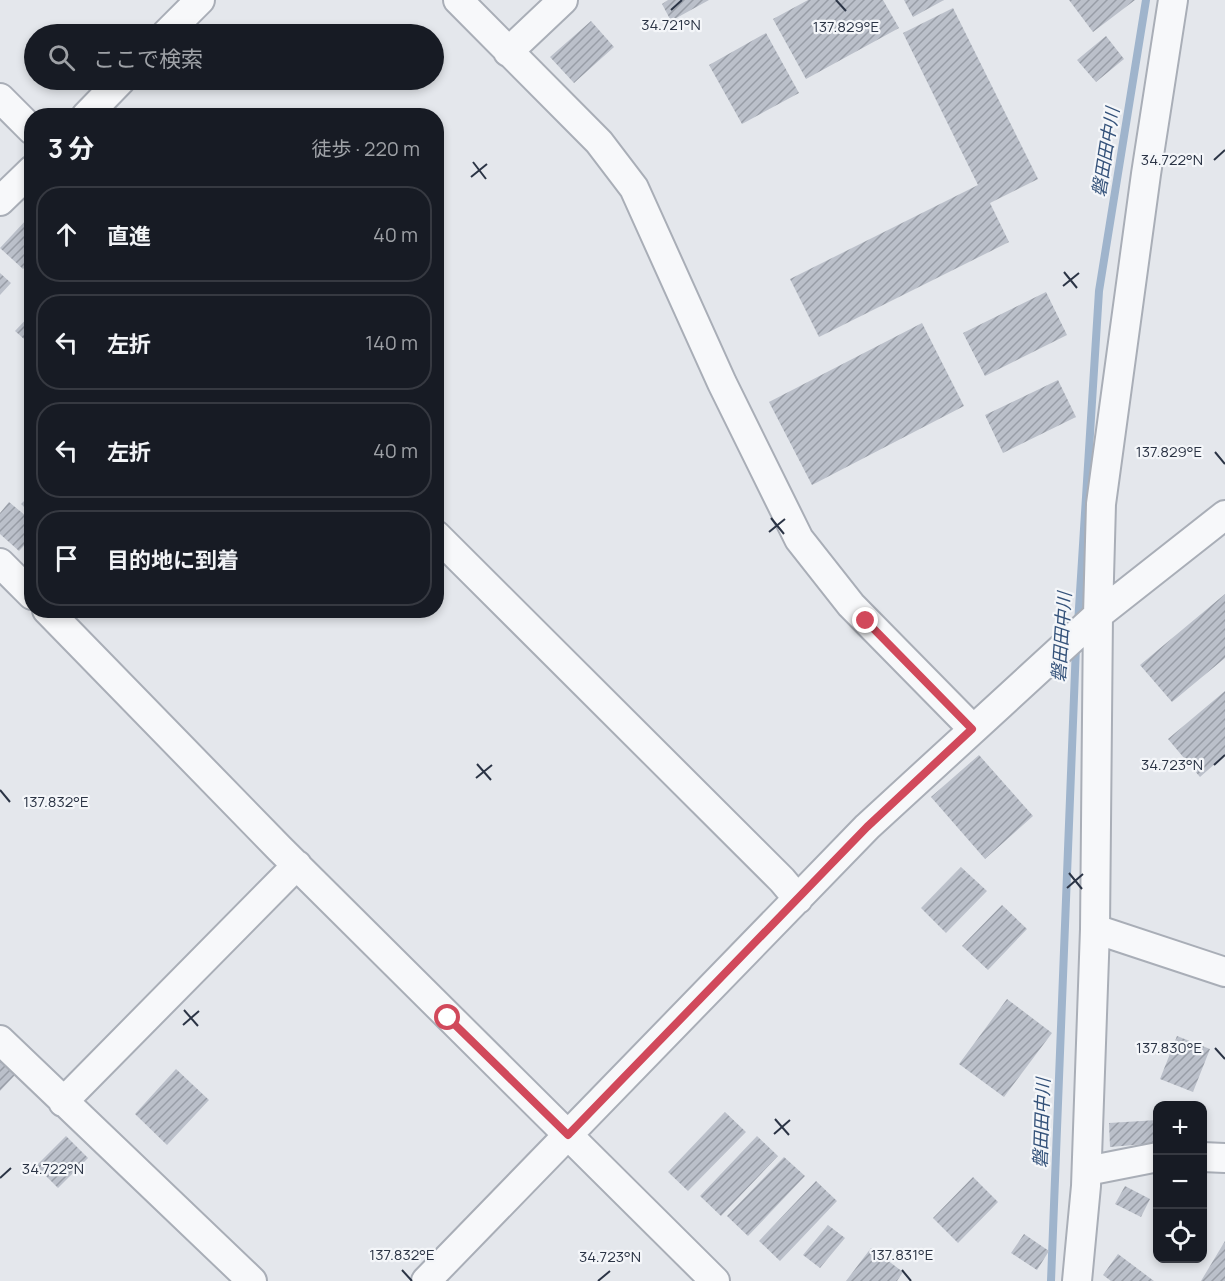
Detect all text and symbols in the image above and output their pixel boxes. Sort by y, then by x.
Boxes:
text: 34.721°N [641,14,701,35]
text: 137.829°E [813,16,879,37]
search box [24,24,444,90]
icon: search [45,41,78,74]
text: ここで検索 [93,44,203,74]
water label: 磐田田中川 [1086,104,1124,198]
text: 3 分 [48,130,94,166]
text: 徒歩 · 220 m [312,135,420,162]
text: 34.722°N [1141,149,1203,170]
icon: ahead [50,218,83,251]
text: 直進 [107,221,151,251]
text: 40 m [373,221,418,248]
icon: left [50,326,83,359]
text: 左折 [107,329,151,359]
text: 140 m [365,329,418,356]
icon: left [50,434,83,467]
text: 左折 [107,437,151,467]
text: 40 m [373,437,418,464]
text: 137.829°E [1136,441,1202,462]
icon: arrive [50,542,83,575]
text: 目的地に到着 [107,545,239,575]
water label: 磐田田中川 [1046,589,1076,683]
route end [852,607,878,633]
text: 34.723°N [1141,754,1203,775]
text: 137.832°E [23,791,89,812]
route start [434,1004,460,1030]
text: 137.830°E [1136,1037,1202,1058]
water label: 磐田田中川 [1027,1076,1055,1168]
map controls [1153,1101,1207,1263]
button: + [1153,1101,1207,1155]
button: − [1153,1155,1207,1209]
text: 34.722°N [22,1158,84,1179]
button: locate [1153,1209,1207,1263]
text: 137.832°E [369,1244,435,1265]
text: 137.831°E [871,1244,933,1265]
text: 34.723°N [579,1246,641,1267]

